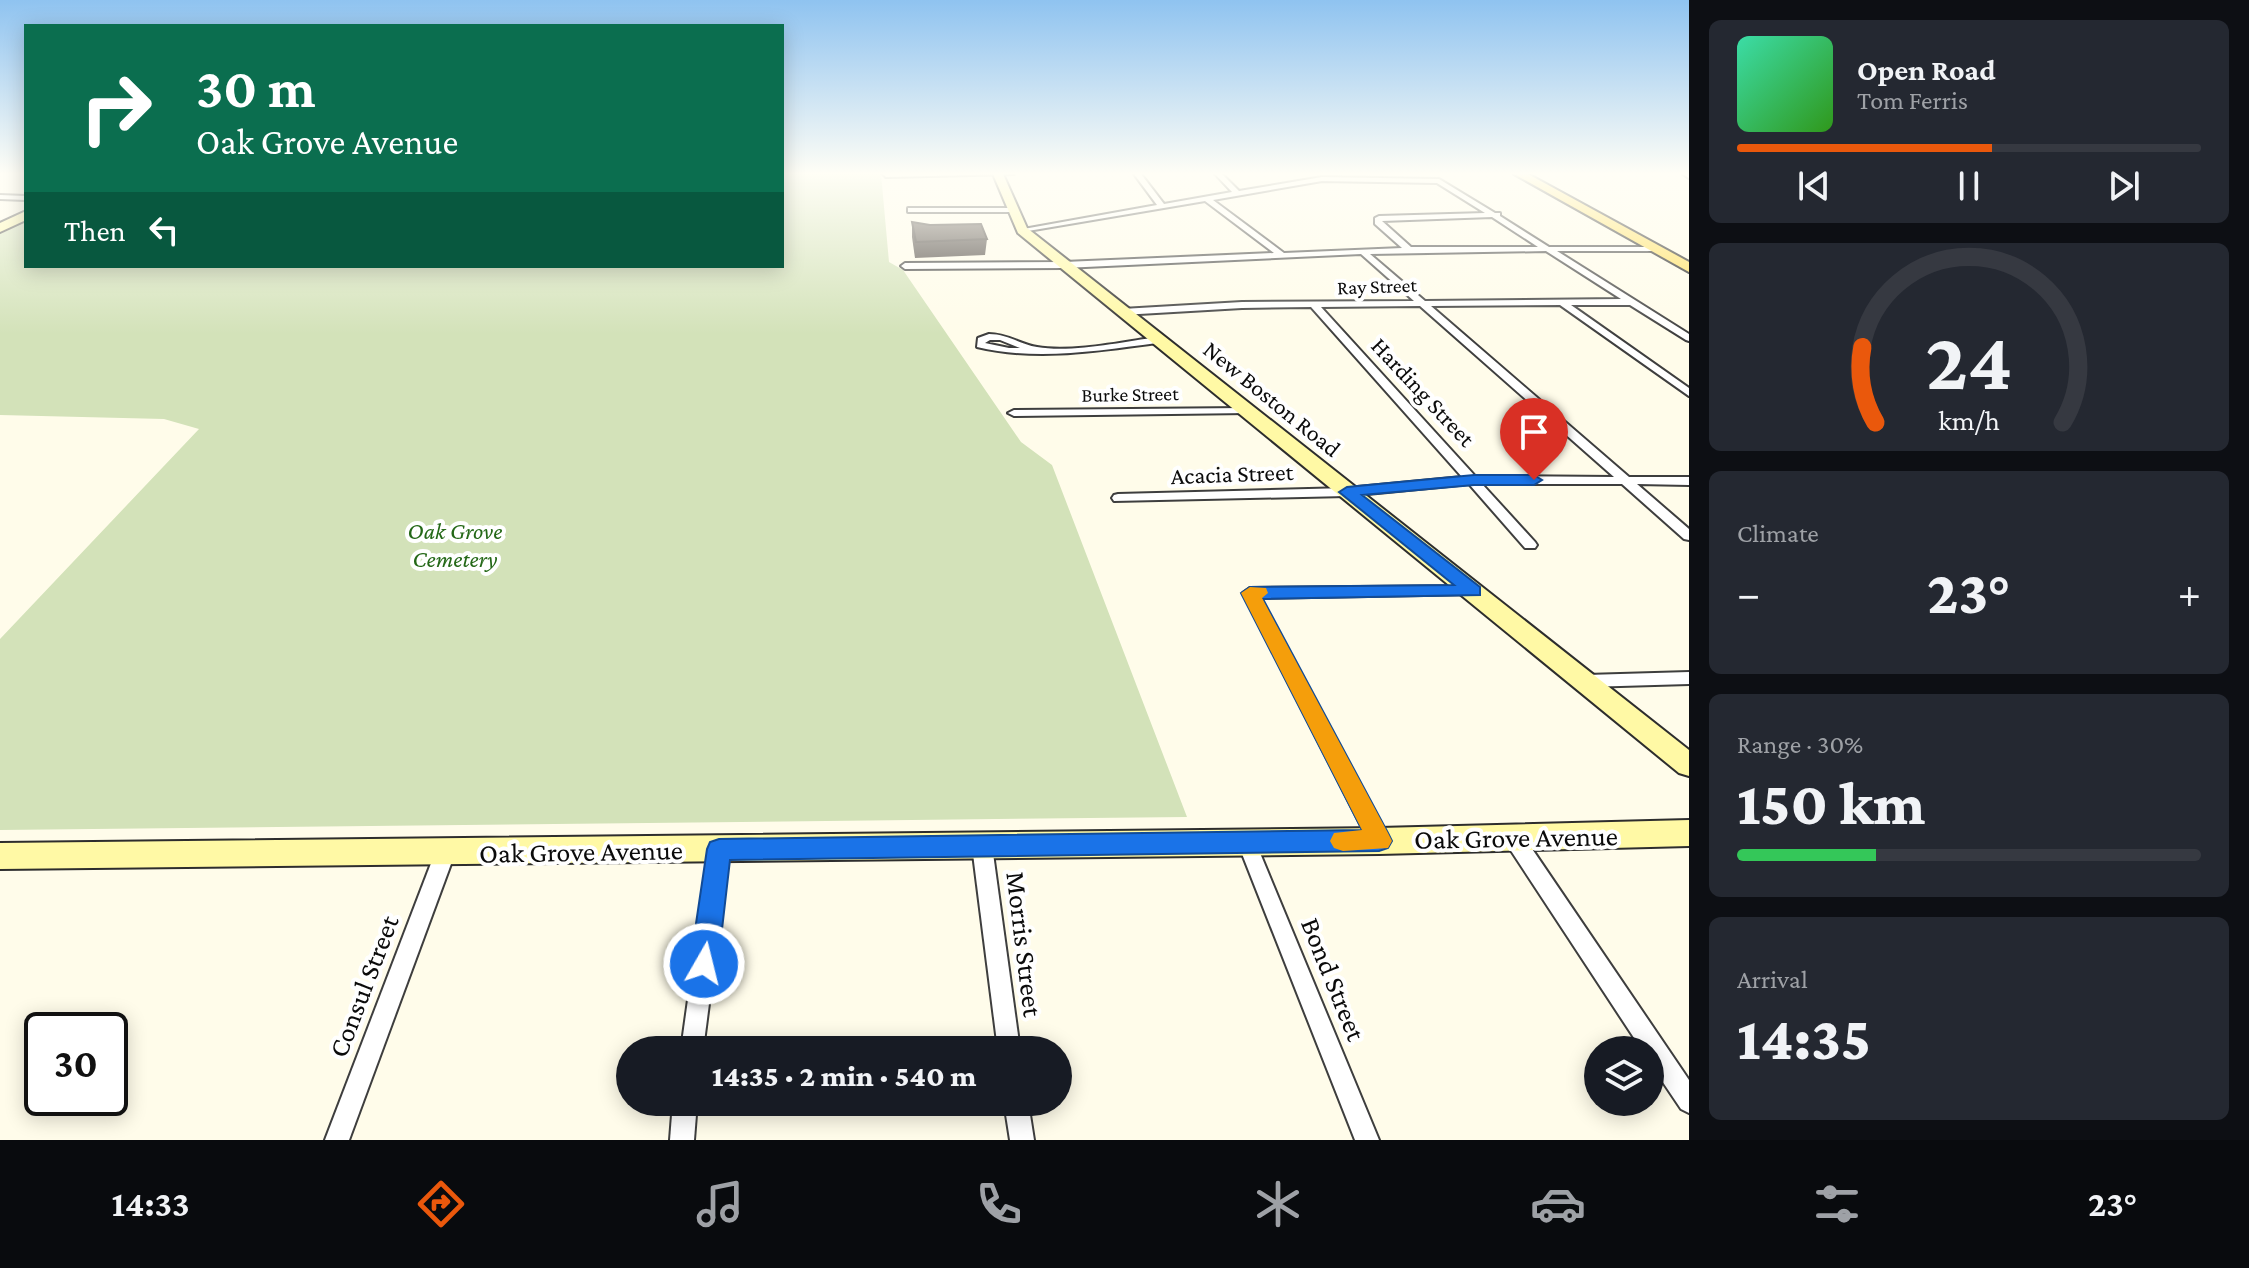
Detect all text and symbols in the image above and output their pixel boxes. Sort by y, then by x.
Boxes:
text: Open Road [1857,53,1996,86]
icon: right [64,56,168,160]
text: 30 m [196,57,316,119]
text: Tom Ferris [1857,86,1968,115]
text: Oak Grove Avenue [196,122,458,162]
icon: previous [1792,164,1836,208]
icon: pause [1947,164,1991,208]
icon: next [2102,164,2146,208]
icon: left [142,208,186,252]
text: Then [64,214,126,247]
street label: Ray Street [1337,274,1418,299]
text: 24 [1925,314,2013,407]
street label: Harding Street [1366,332,1481,452]
street label: New Boston Road [1198,335,1347,462]
street label: Burke Street [1081,382,1179,406]
pin [1500,398,1568,480]
text: km/h [1938,404,2000,436]
icon: arrive [1512,410,1556,454]
street label: Acacia Street [1170,458,1295,489]
park label: Oak Grove Cemetery [408,517,502,572]
text: Climate [1737,519,1819,548]
text: 23° [1927,559,2011,626]
text: − [1737,569,1760,617]
text: + [2178,569,2201,617]
text: Range · 30% [1737,730,1863,759]
text: 150 km [1737,770,1925,837]
street label: Oak Grove Avenue [1414,820,1618,855]
street label: Oak Grove Avenue [479,834,683,869]
street label: Morris Street [1000,870,1049,1019]
street label: Consul Street [322,910,405,1061]
street label: Bond Street [1295,913,1372,1046]
position arrow [662,922,746,1006]
text: Arrival [1737,965,1808,994]
text: 14:35 [1737,1005,1871,1072]
speed limit sign: 30 [24,1012,128,1116]
map controls [1584,1036,1664,1116]
button: layers [1584,1036,1664,1116]
text: 14:35 · 2 min · 540 m [712,1059,976,1092]
icon: directions [413,1176,469,1232]
icon: music [692,1176,748,1232]
icon: phone [971,1176,1027,1232]
icon: climate [1250,1176,1306,1232]
icon: car [1530,1176,1586,1232]
icon: filters [1809,1176,1865,1232]
text: 14:33 [112,1184,189,1224]
text: 23° [2088,1184,2137,1224]

